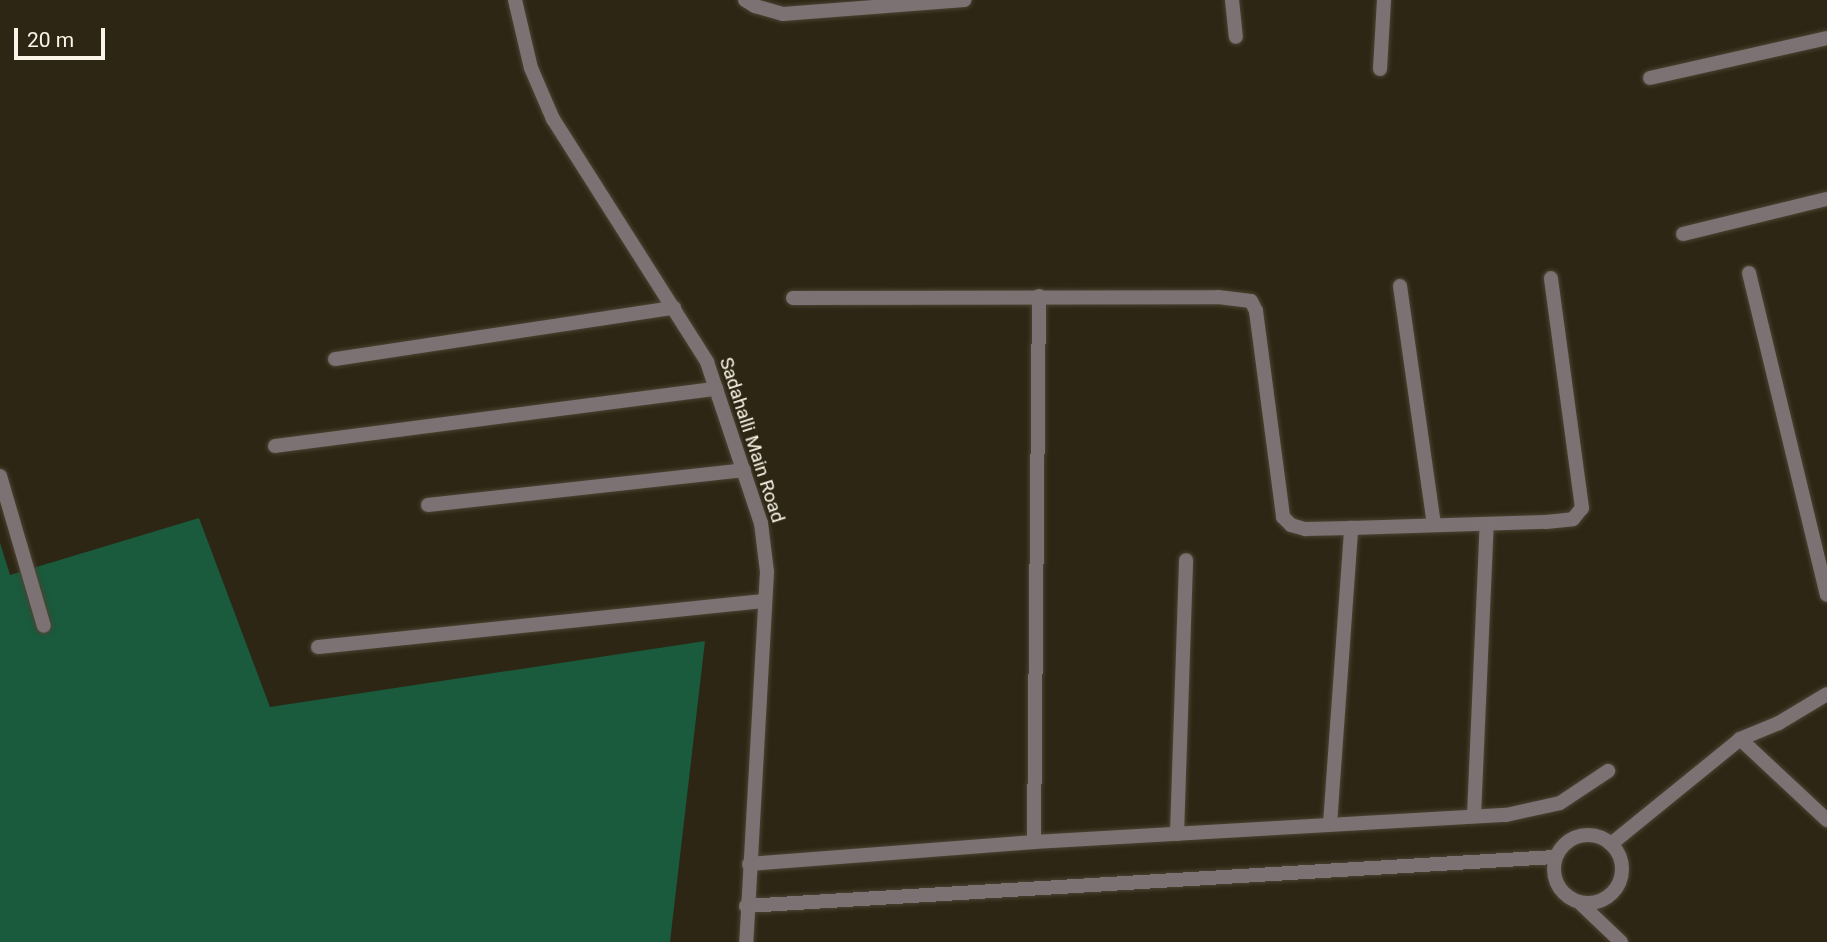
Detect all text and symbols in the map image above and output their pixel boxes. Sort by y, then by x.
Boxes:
scale bar [18,14,108,58]
text: 20 m [27,28,74,52]
street label: Sadahalli Main Road [715,355,789,525]

